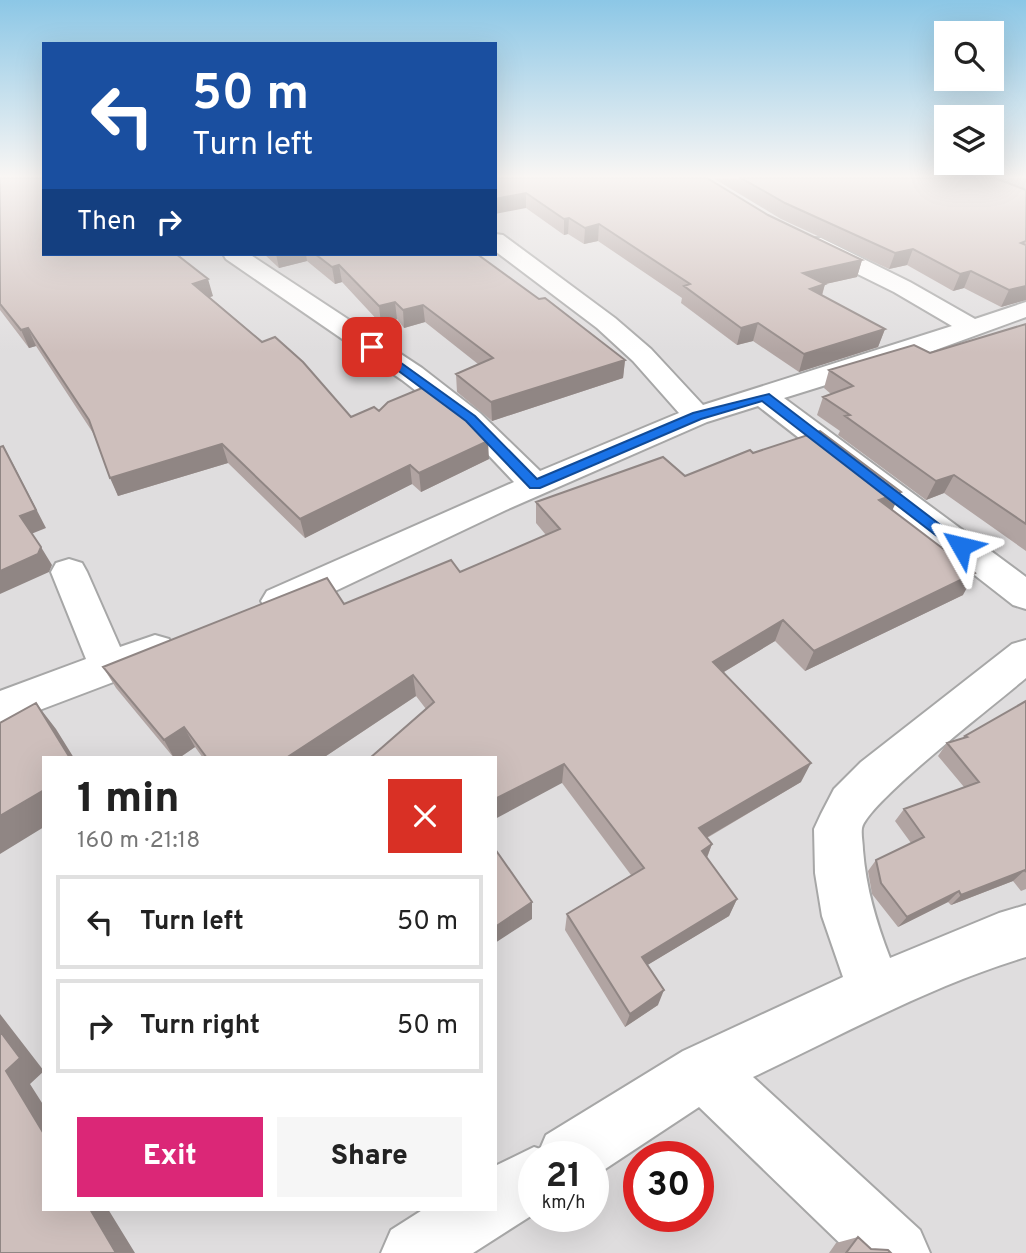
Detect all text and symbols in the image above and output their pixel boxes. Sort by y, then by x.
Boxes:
map controls [934,21,1004,175]
button: search [934,21,1004,91]
text: 50 m [192,65,309,127]
icon: left [77,70,168,161]
button: layers [934,105,1004,175]
text: Turn left [192,126,313,166]
icon: right [150,203,188,241]
text: Then [77,206,136,239]
pin [342,317,402,377]
icon: arrive [353,328,391,366]
position arrow [924,509,998,583]
text: 1 min [77,774,180,827]
button: close [388,779,462,853]
text: 160 m · 21:18 [77,827,200,856]
icon: left [81,903,119,941]
text: Turn left [140,906,244,939]
text: 50 m [397,906,458,939]
icon: right [81,1007,119,1045]
text: Turn right [140,1010,260,1043]
text: 50 m [397,1010,458,1043]
button: Exit [77,1117,263,1197]
button: Share [277,1117,462,1197]
speed limit sign: 30 [623,1141,714,1232]
text: 21 [546,1155,581,1199]
text: km/h [542,1192,585,1215]

